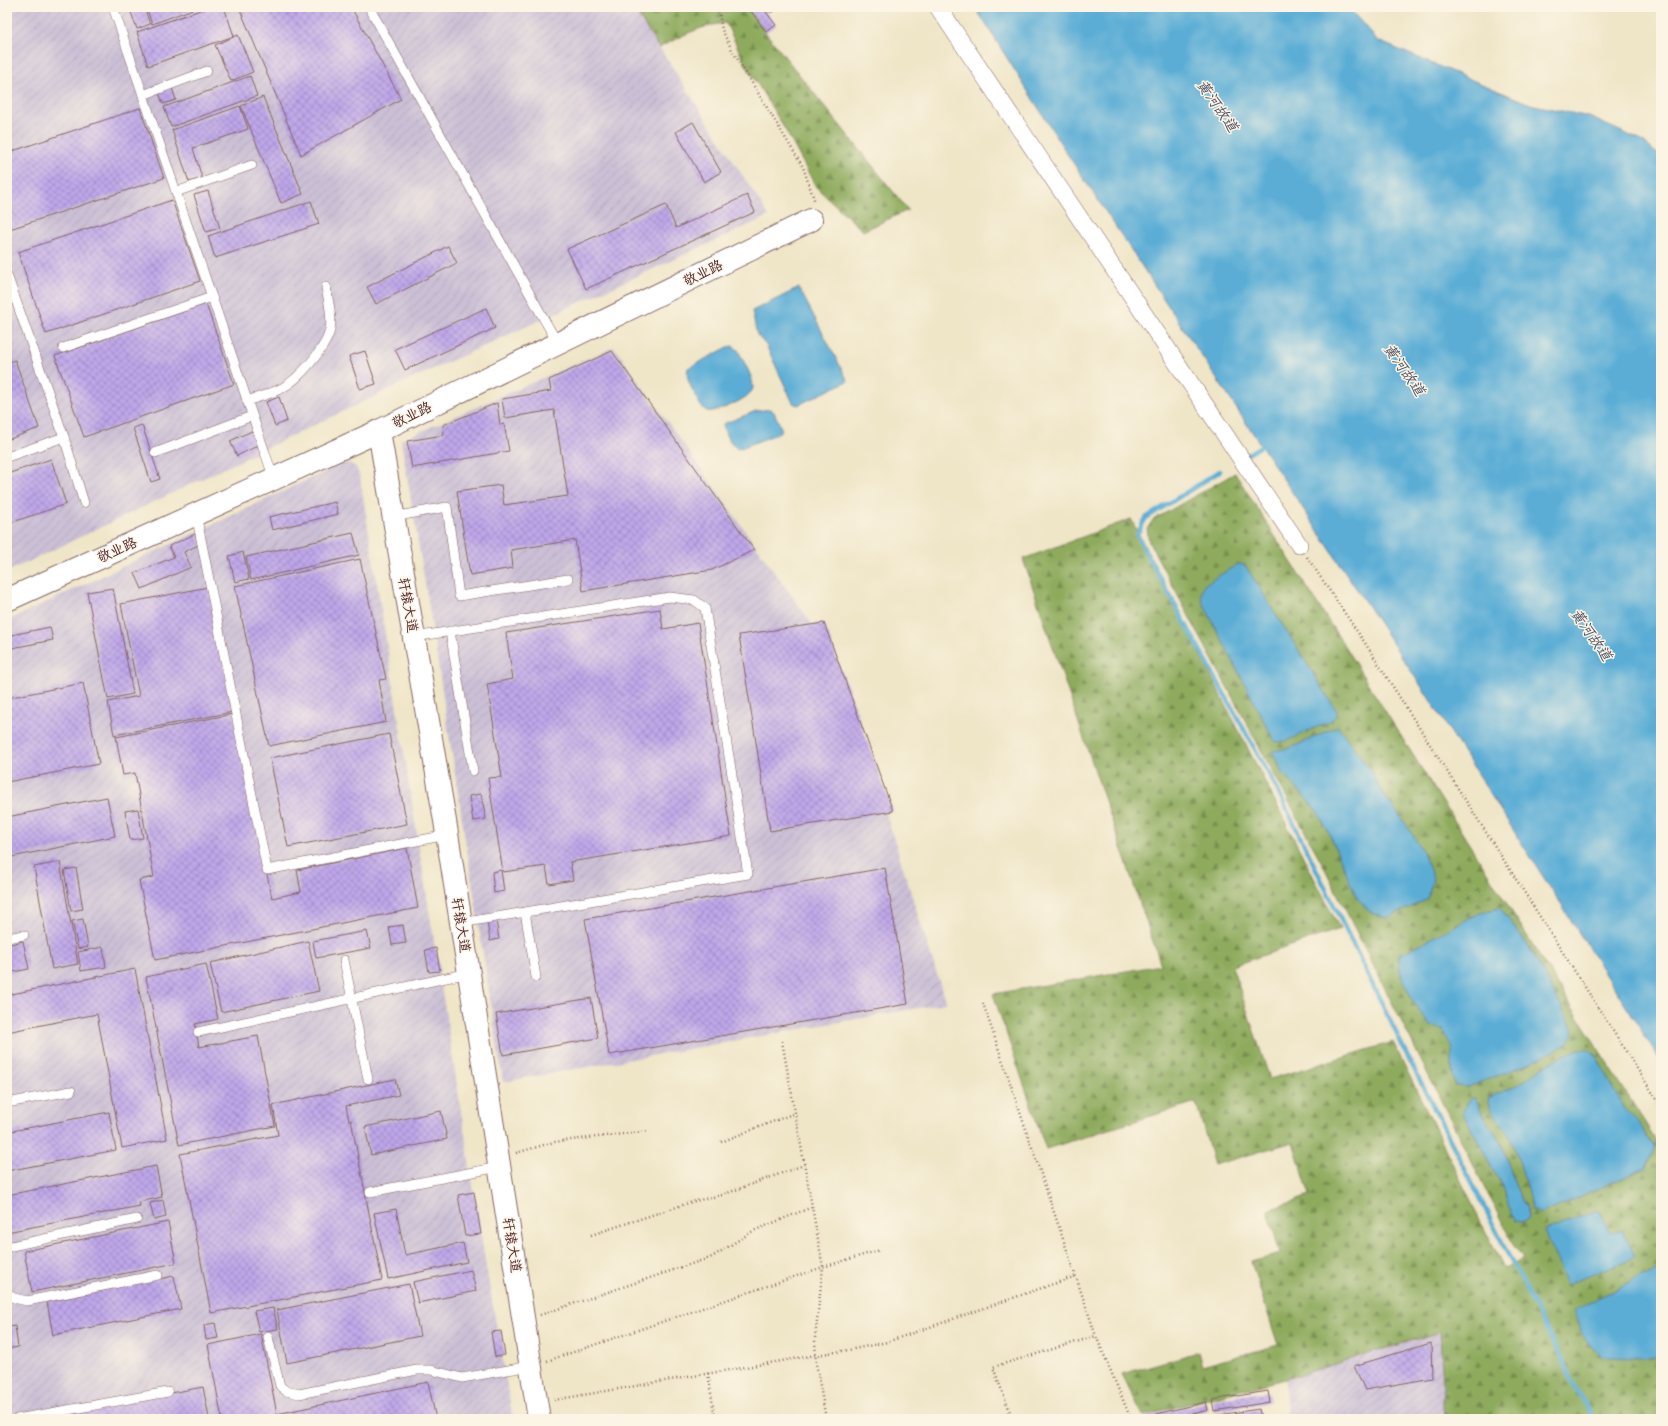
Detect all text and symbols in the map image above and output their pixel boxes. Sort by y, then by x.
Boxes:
water label: 黄河故道 [1192,76,1243,138]
street label: 敬业路 [680,256,726,290]
water label: 黄河故道 [1379,340,1430,402]
street label: 敬业路 [389,398,435,432]
street label: 敬业路 [94,534,140,566]
street label: 轩辕大道 [395,576,421,634]
water label: 黄河故道 [1566,605,1617,667]
street label: 轩辕大道 [448,896,474,954]
street label: 轩辕大道 [499,1216,525,1274]

